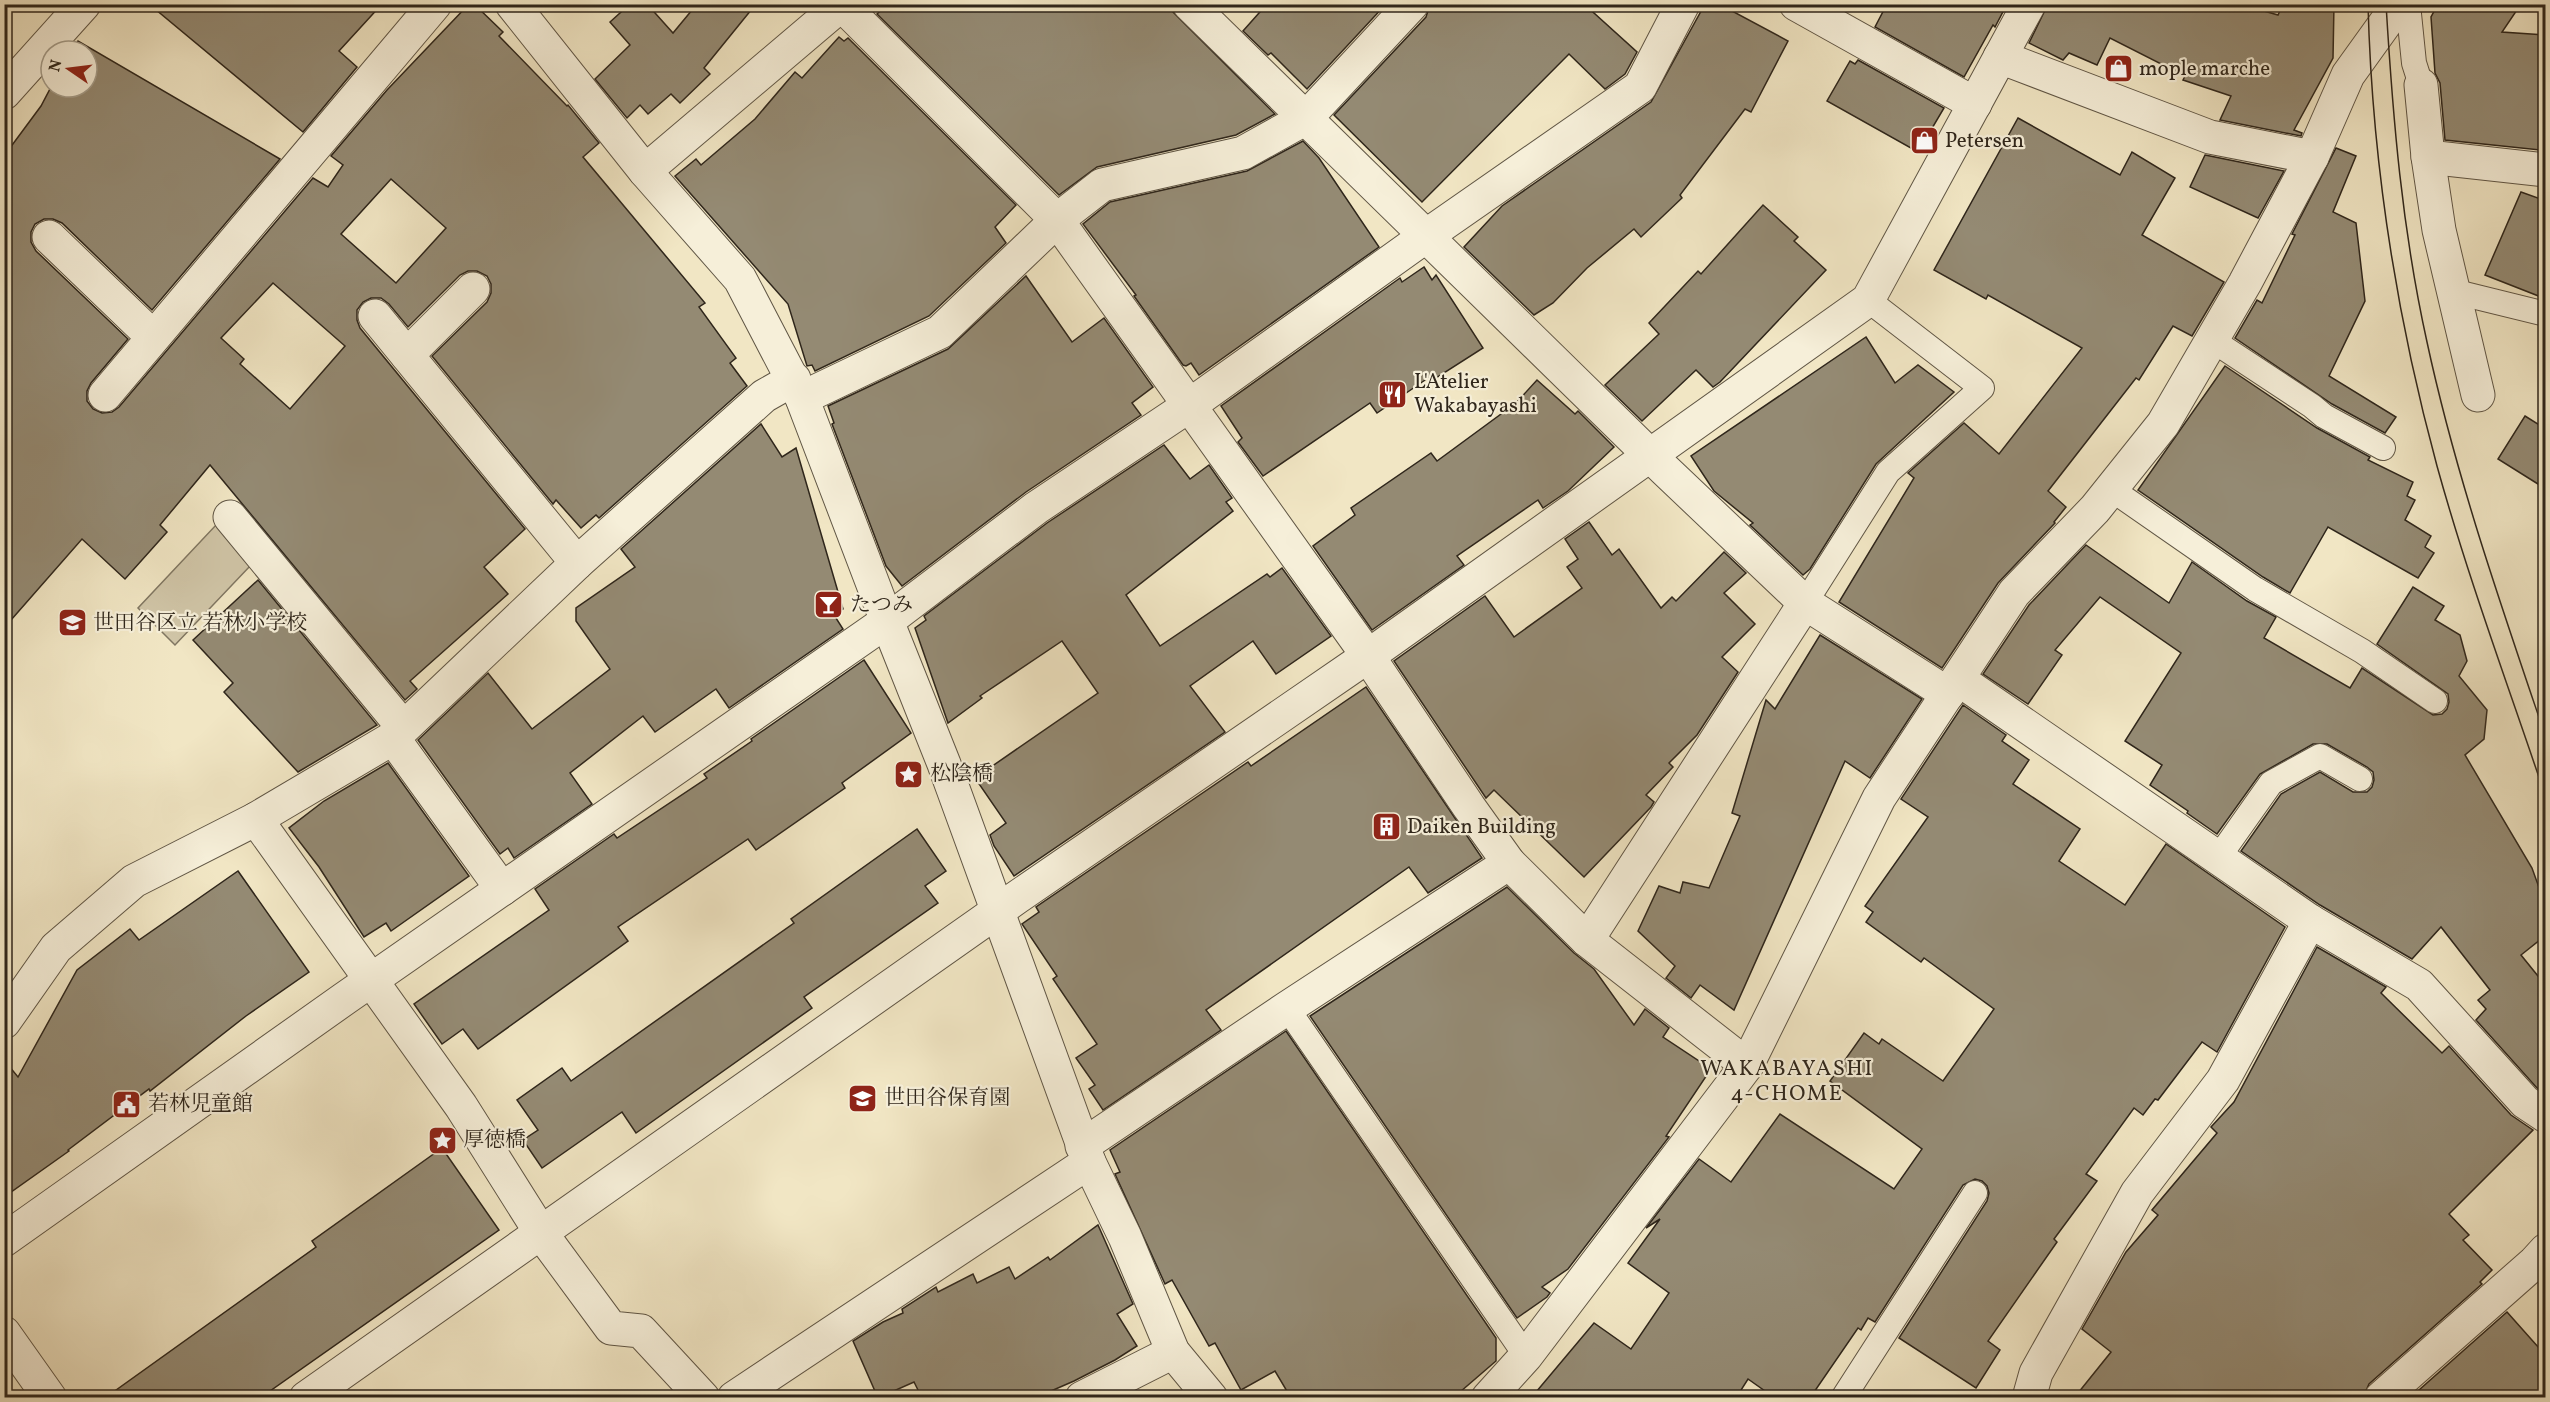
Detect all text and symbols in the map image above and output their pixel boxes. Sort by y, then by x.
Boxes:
north arrow [39,39,99,99]
shop icon: mople marche [2102,53,2134,85]
place label: mople marche [2139,55,2270,84]
text: N [44,57,69,74]
shop icon: Petersen [1908,125,1940,157]
place label: Petersen [1945,127,2024,156]
place label: L'Atelier Wakabayashi [1414,368,1537,421]
restaurant icon: L'Atelier Wakabayashi [1377,378,1409,410]
bar icon: たつみ [813,589,845,621]
place label: たつみ [850,591,913,620]
school or university icon: 世田谷区立 若林小学校 [56,607,88,639]
place label: 世田谷区立 若林小学校 [93,609,307,638]
place icon: 松陰橋 [893,758,925,790]
place label: 松陰橋 [930,760,993,789]
building icon: Daiken Building [1370,811,1402,843]
place label: Daiken Building [1407,813,1556,842]
district label: WAKABAYASHI 4-CHOME [1700,1054,1874,1110]
school or university icon: 世田谷保育園 [847,1082,879,1114]
place label: 世田谷保育園 [884,1084,1010,1113]
public building icon: 若林児童館 [111,1088,143,1120]
place label: 若林児童館 [148,1090,253,1119]
place icon: 厚徳橋 [426,1124,458,1156]
place label: 厚徳橋 [463,1126,526,1155]

